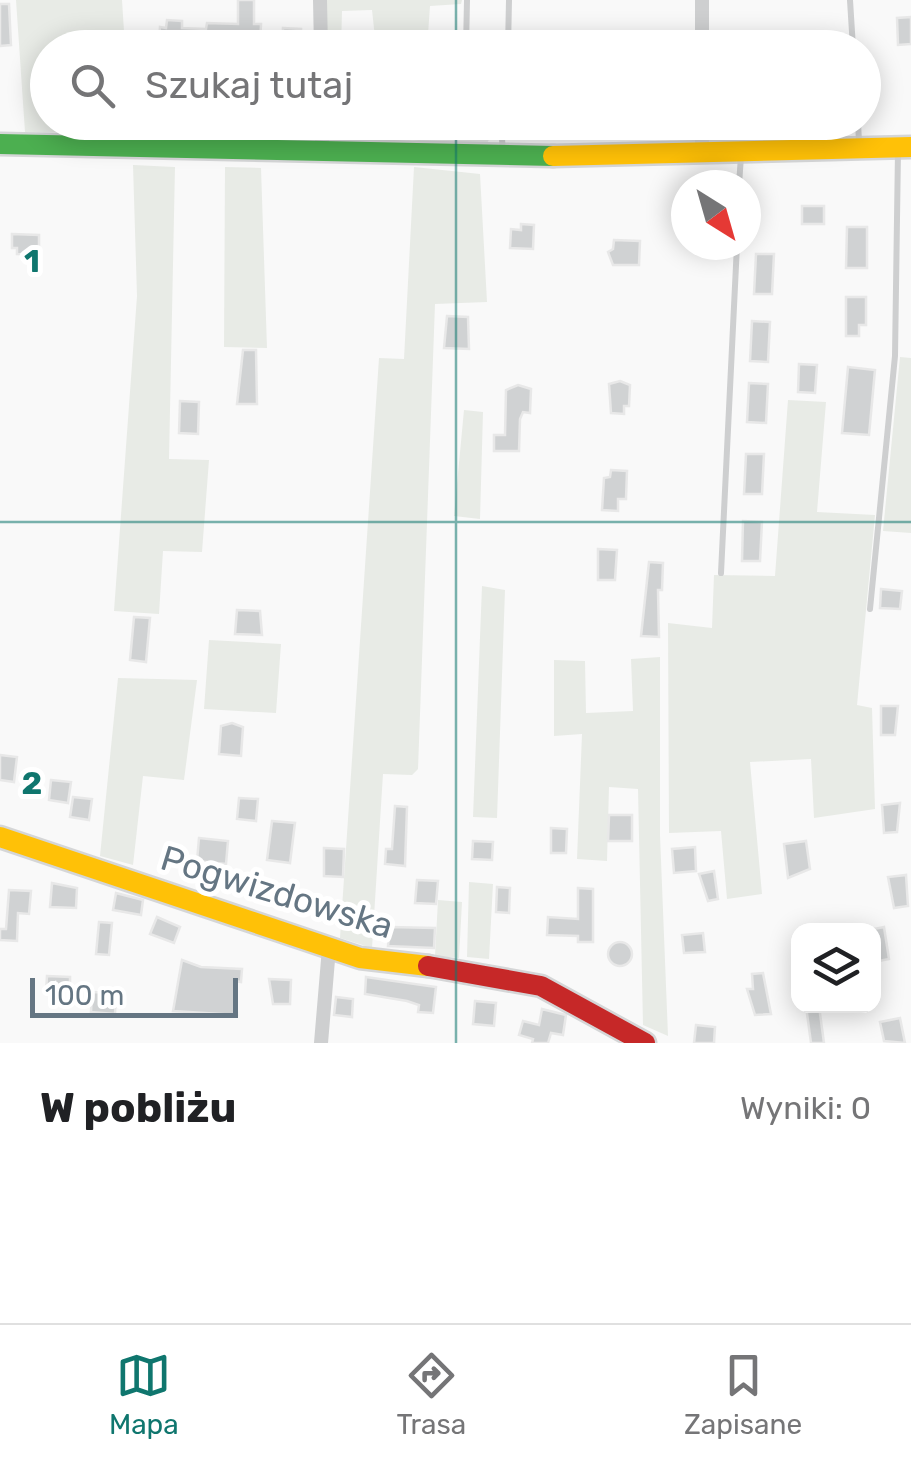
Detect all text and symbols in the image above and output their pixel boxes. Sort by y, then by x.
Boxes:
search box [30,30,881,140]
icon: search [65,58,120,113]
text: Szukaj tutaj [145,62,353,108]
north arrow [671,170,761,260]
text: 1 [24,242,40,280]
text: 2 [22,764,42,802]
street label: Pogwizdowska [156,837,398,947]
map controls [791,923,881,1013]
button: layers [791,923,881,1013]
scale bar [30,973,238,1018]
text: 100 m [45,979,124,1012]
text: W pobliżu [40,1083,236,1133]
text: Wyniki: 0 [740,1089,871,1127]
tab: Mapa [109,1348,179,1441]
tab: Trasa [397,1348,466,1441]
tab: Zapisane [684,1348,802,1441]

